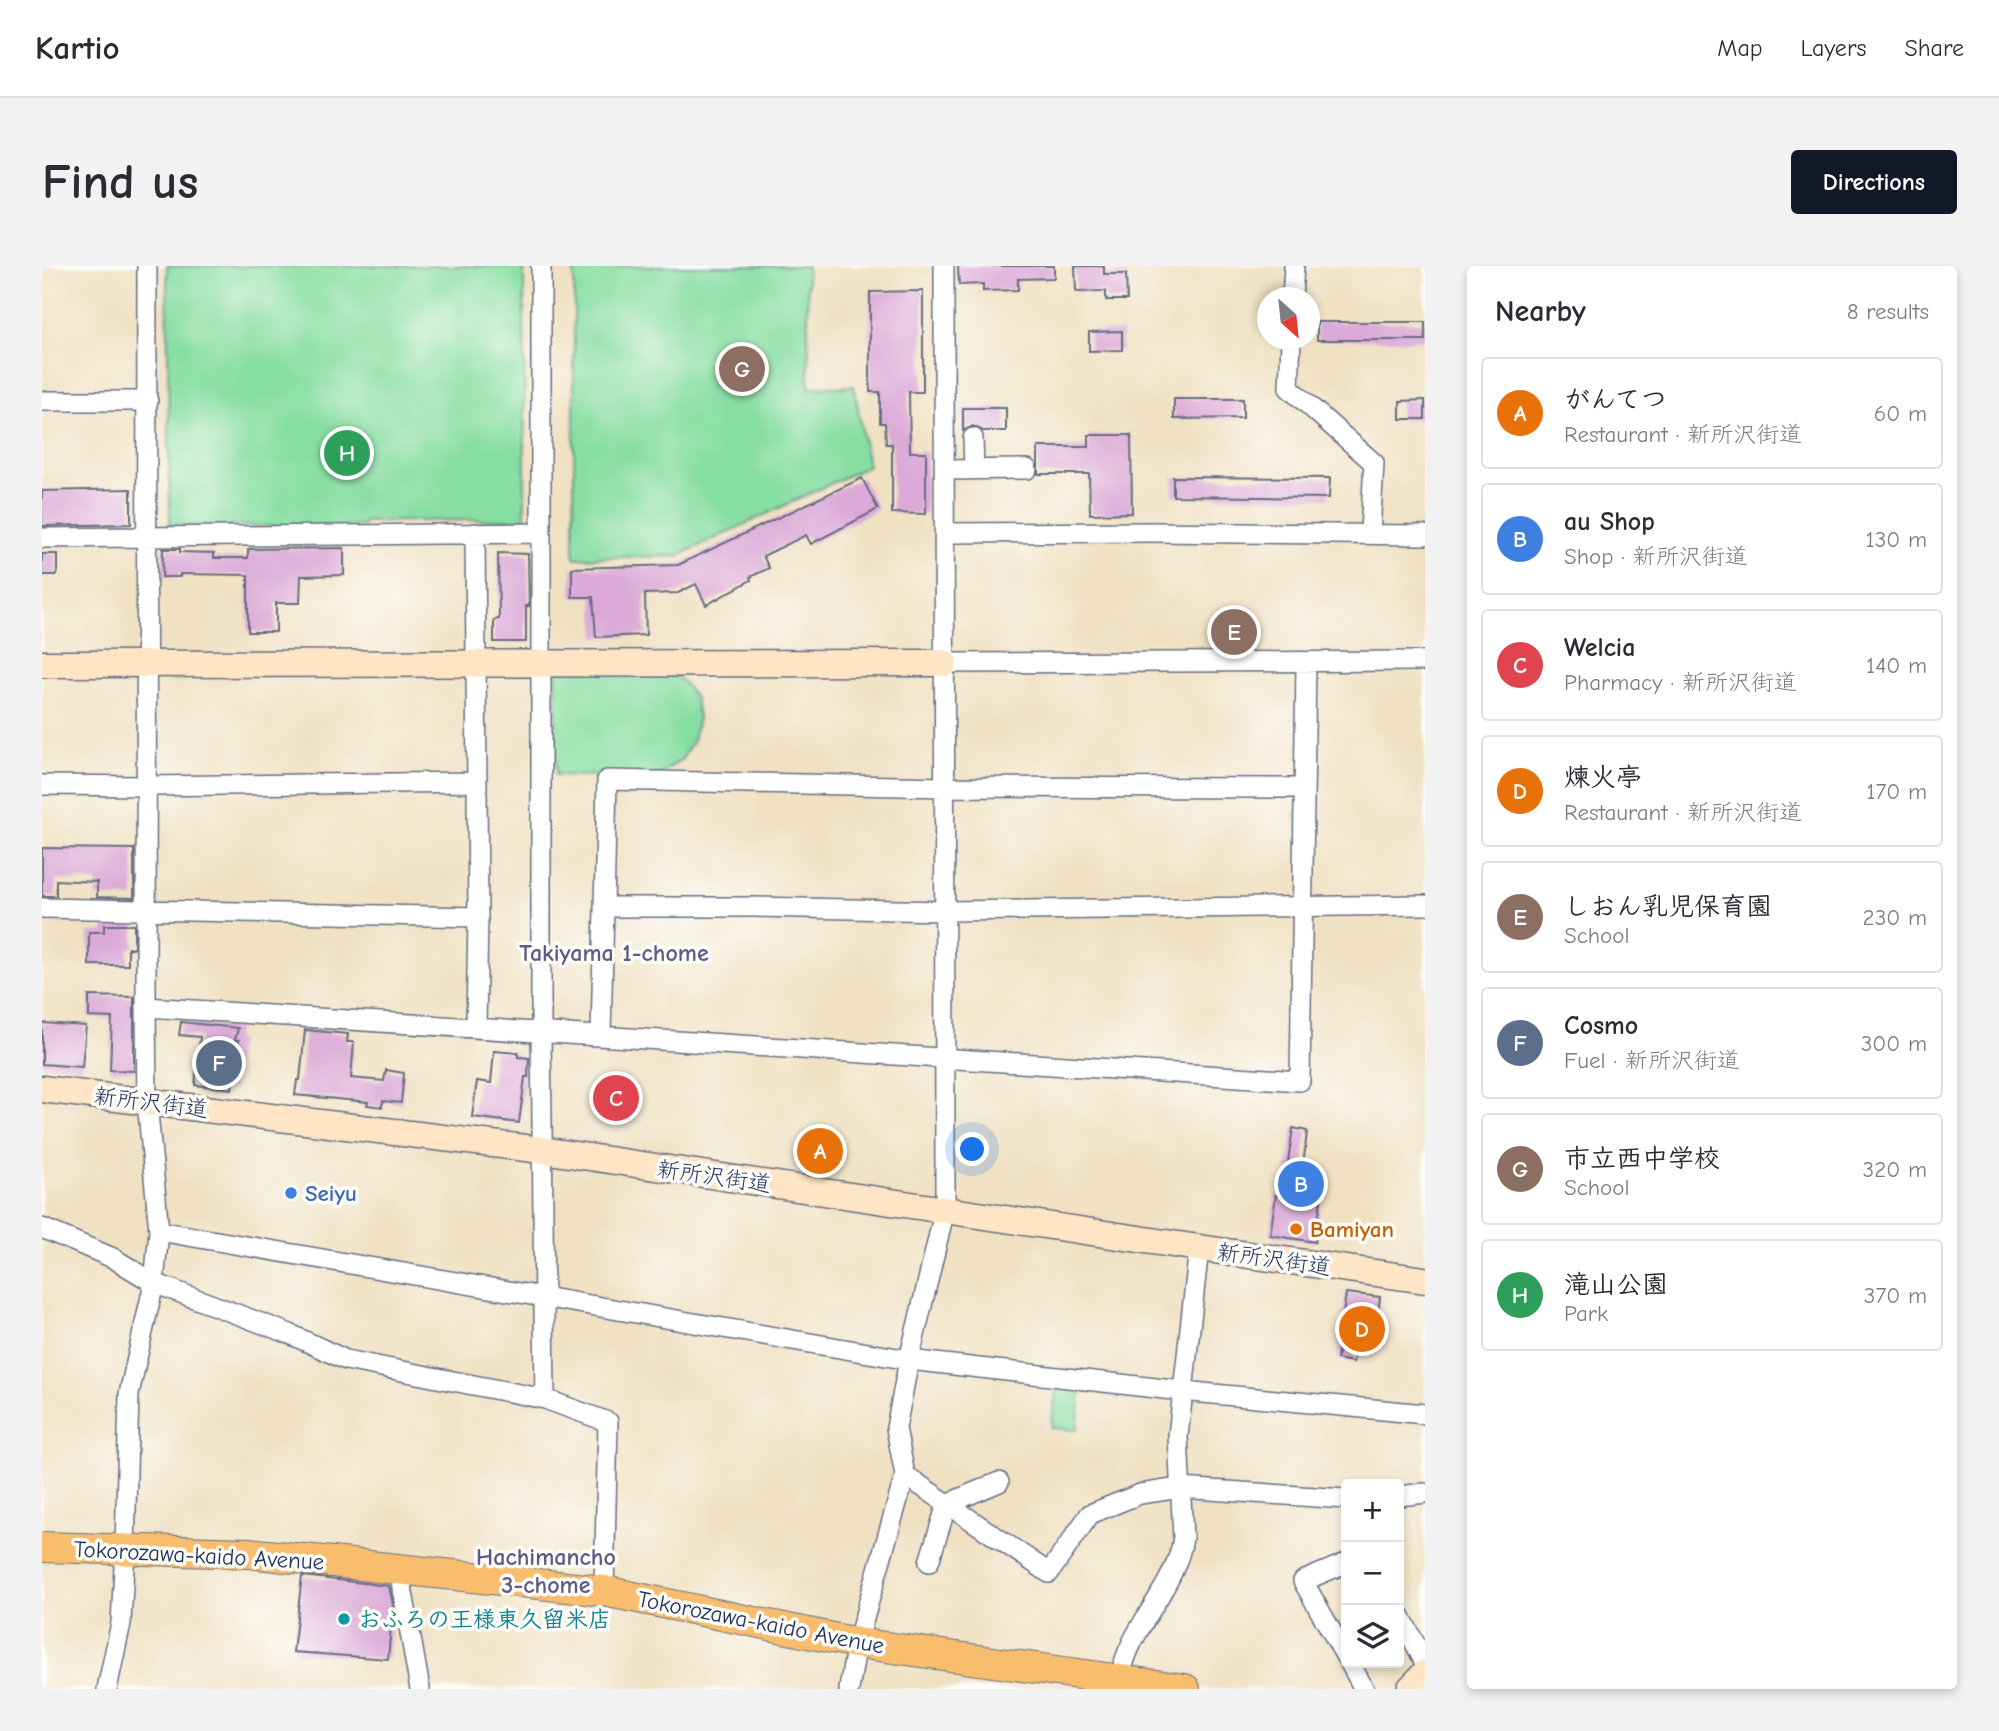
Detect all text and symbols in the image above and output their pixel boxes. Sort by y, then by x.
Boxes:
text: Kartio [35,29,120,67]
text: Map [1717,34,1763,62]
text: Layers [1801,34,1866,62]
text: Share [1904,34,1964,62]
button: Directions [1791,150,1957,214]
text: Find us [42,154,198,210]
north arrow [1257,287,1320,350]
text: Nearby [1495,294,1586,329]
text: 8 results [1847,298,1929,325]
pin: G [719,343,765,395]
text: がんてつ [1564,385,1667,415]
text: A [1514,400,1526,427]
text: 60 m [1874,400,1927,427]
text: Restaurant · 新所沢街道 [1564,421,1802,448]
pin: H [324,427,370,479]
text: au Shop [1564,507,1655,537]
text: B [1513,526,1527,553]
text: 130 m [1866,526,1927,553]
text: Shop · 新所沢街道 [1564,543,1748,570]
pin: E [1211,606,1257,658]
text: Welcia [1564,633,1635,663]
text: C [1513,652,1527,679]
text: 140 m [1866,652,1927,679]
text: Pharmacy · 新所沢街道 [1564,669,1797,696]
text: 煉火亭 [1564,763,1642,793]
text: D [1513,778,1527,805]
text: 170 m [1866,778,1927,805]
text: Restaurant · 新所沢街道 [1564,799,1802,826]
text: しおん乳児保育園 [1564,892,1772,922]
text: E [1513,904,1527,931]
text: 230 m [1863,904,1927,931]
text: School [1564,922,1629,949]
district label: Takiyama 1-chome [519,939,709,967]
text: Cosmo [1564,1011,1638,1041]
text: F [1513,1030,1527,1057]
text: 300 m [1861,1030,1927,1057]
pin: F [196,1037,242,1089]
text: Fuel · 新所沢街道 [1564,1047,1740,1074]
pin: C [593,1072,639,1124]
street label: 新所沢街道 [92,1082,210,1123]
pin: A [797,1125,843,1177]
your location [955,1132,989,1166]
text: 市立西中学校 [1564,1144,1720,1174]
street label: 新所沢街道 [655,1155,773,1198]
text: G [1512,1156,1528,1183]
text: 320 m [1863,1156,1927,1183]
pin: B [1278,1158,1324,1210]
text: School [1564,1174,1629,1201]
place label: Seiyu [305,1180,357,1207]
marker: Seiyu [283,1185,299,1201]
place label: Bamiyan [1310,1216,1394,1243]
marker: Bamiyan [1288,1221,1304,1237]
street label: 新所沢街道 [1215,1238,1333,1281]
text: 滝山公園 [1564,1270,1668,1300]
text: H [1512,1282,1528,1309]
text: 370 m [1864,1282,1927,1309]
text: Park [1564,1300,1608,1327]
pin: D [1339,1303,1385,1355]
map controls [1341,1479,1404,1668]
button: + [1341,1479,1404,1542]
street label: Tokorozawa-kaido Avenue [73,1535,325,1576]
button: − [1341,1542,1404,1605]
district label: Hachimancho 3-chome [476,1543,616,1599]
street label: Tokorozawa-kaido Avenue [635,1585,887,1660]
button: layers [1341,1605,1404,1668]
place label: おふろの王様東久留米店 [358,1606,611,1633]
marker: おふろの王様東久留米店 [336,1611,352,1627]

